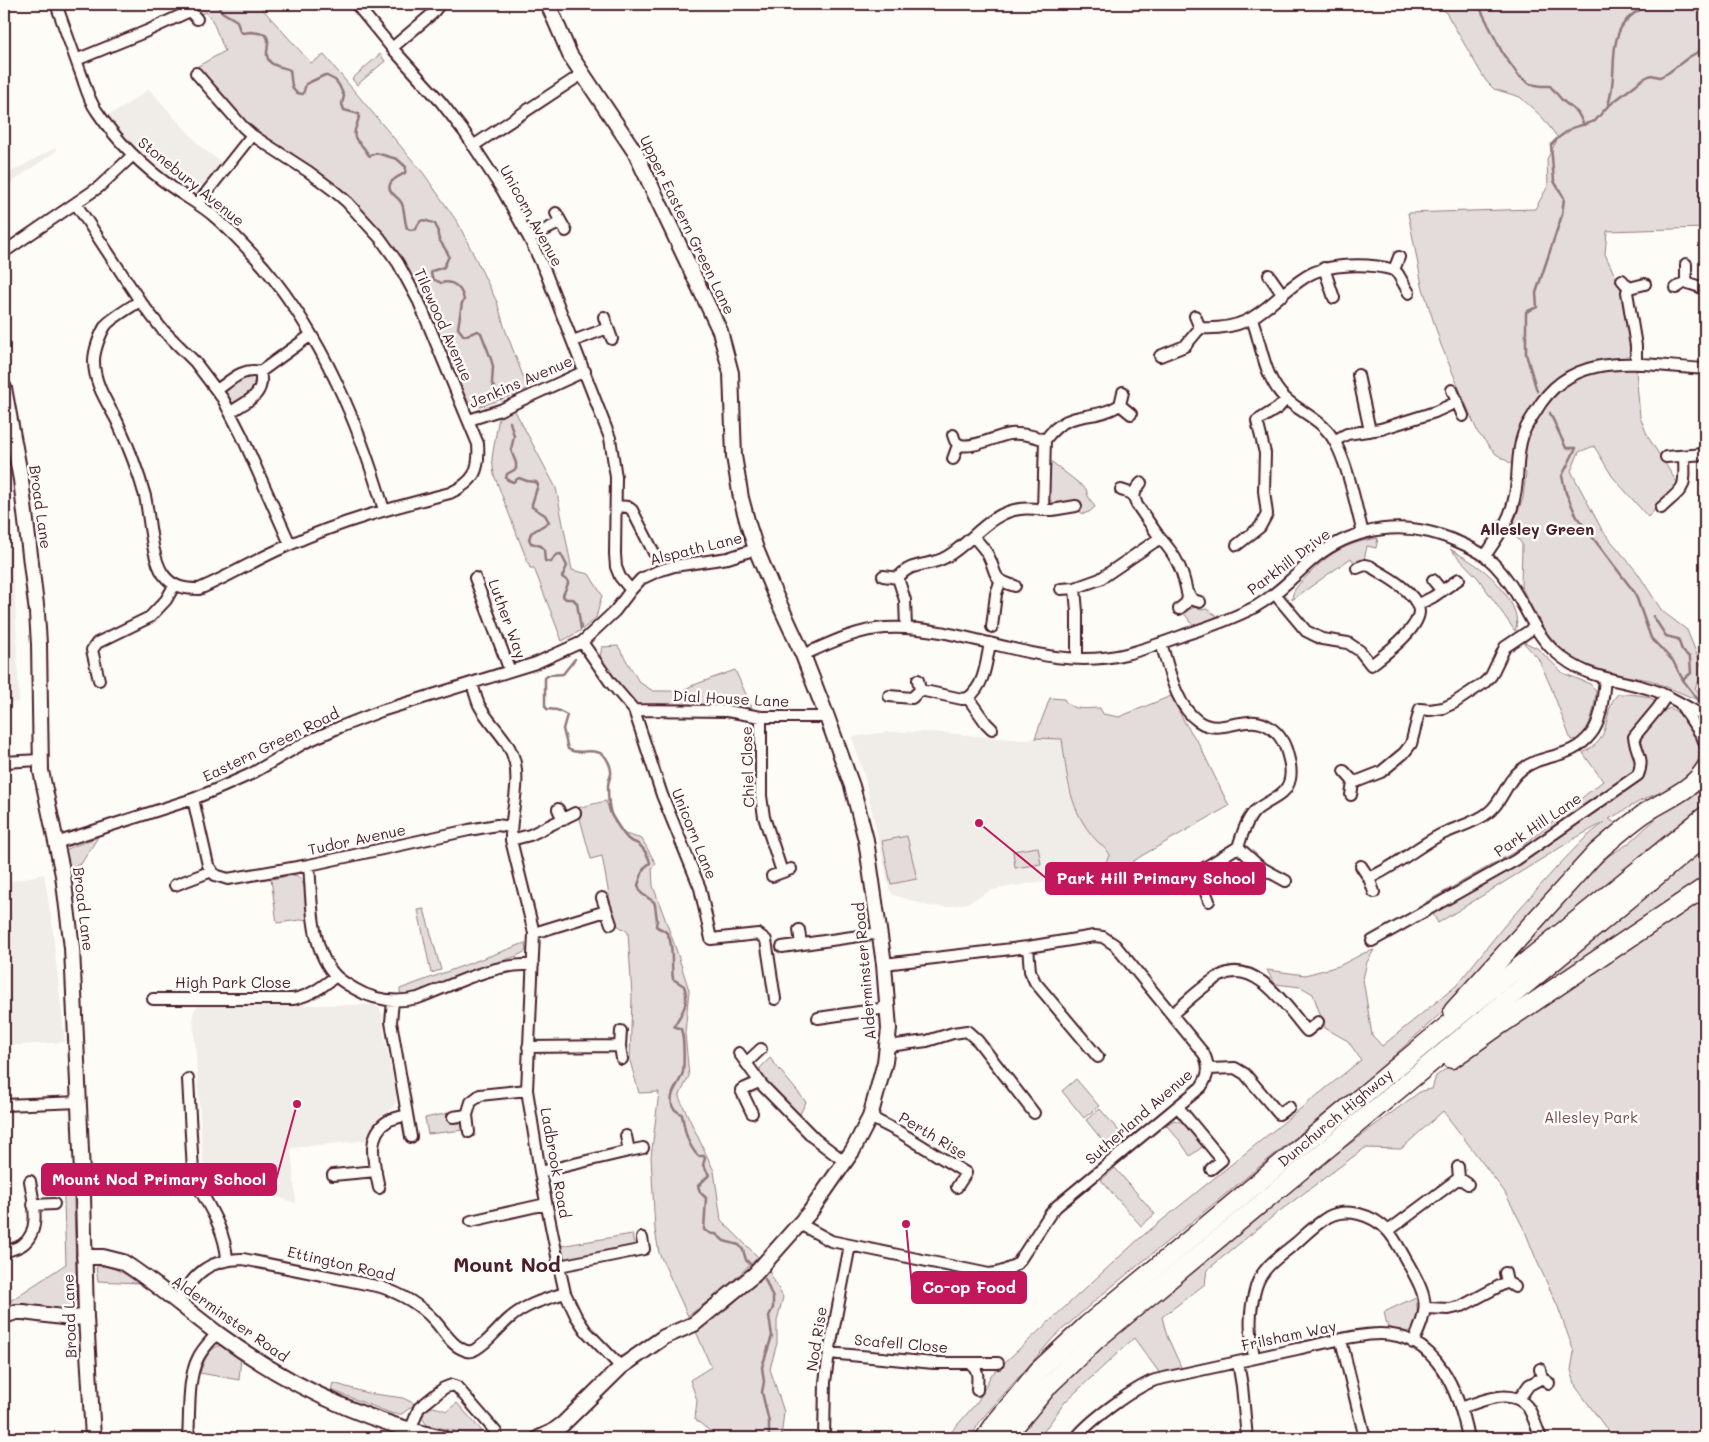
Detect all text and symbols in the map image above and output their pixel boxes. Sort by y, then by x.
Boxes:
street label: Stonebury Avenue [134,132,249,230]
street label: Upper Eastern Green Lane [636,132,740,317]
street label: Unicorn Avenue [496,161,568,270]
street label: Tilewood Avenue [410,265,478,384]
street label: Jenkins Avenue [466,350,575,412]
street label: Broad Lane [25,464,57,550]
district label: Allesley Green [1480,518,1594,539]
street label: Parkhill Drive [1243,523,1334,599]
street label: Alspath Lane [647,527,744,569]
street label: Luther Way [484,576,532,661]
street label: Dial House Lane [672,685,790,711]
street label: Eastern Green Road [199,702,342,786]
street label: Chiel Close [736,726,758,808]
street label: Unicorn Lane [668,785,722,882]
street label: Park Hill Lane [1490,788,1585,861]
street label: Tudor Avenue [306,819,407,859]
callout: Park Hill Primary School [1046,863,1265,894]
street label: Broad Lane [69,866,99,952]
text: Park Hill Primary School [1057,867,1255,888]
street label: Alderminster Road [848,901,880,1041]
street label: High Park Close [175,972,291,992]
street label: Sutherland Avenue [1080,1064,1196,1168]
street label: Dunchurch Highway [1273,1064,1396,1171]
street label: Ladbrook Road [536,1106,576,1220]
street label: Perth Rise [896,1107,972,1163]
park label: Allesley Park [1544,1107,1638,1127]
callout: Mount Nod Primary School [42,1164,276,1195]
text: Mount Nod Primary School [52,1168,266,1189]
street label: Ettington Road [286,1241,397,1285]
district label: Mount Nod [453,1251,561,1277]
street label: Alderminster Road [168,1270,293,1366]
callout: Co-op Food [912,1272,1026,1303]
street label: Broad Lane [58,1274,80,1358]
text: Co-op Food [922,1276,1016,1297]
street label: Nod Rise [801,1305,831,1373]
street label: Frilsham Way [1240,1315,1338,1355]
street label: Scafell Close [853,1329,949,1357]

